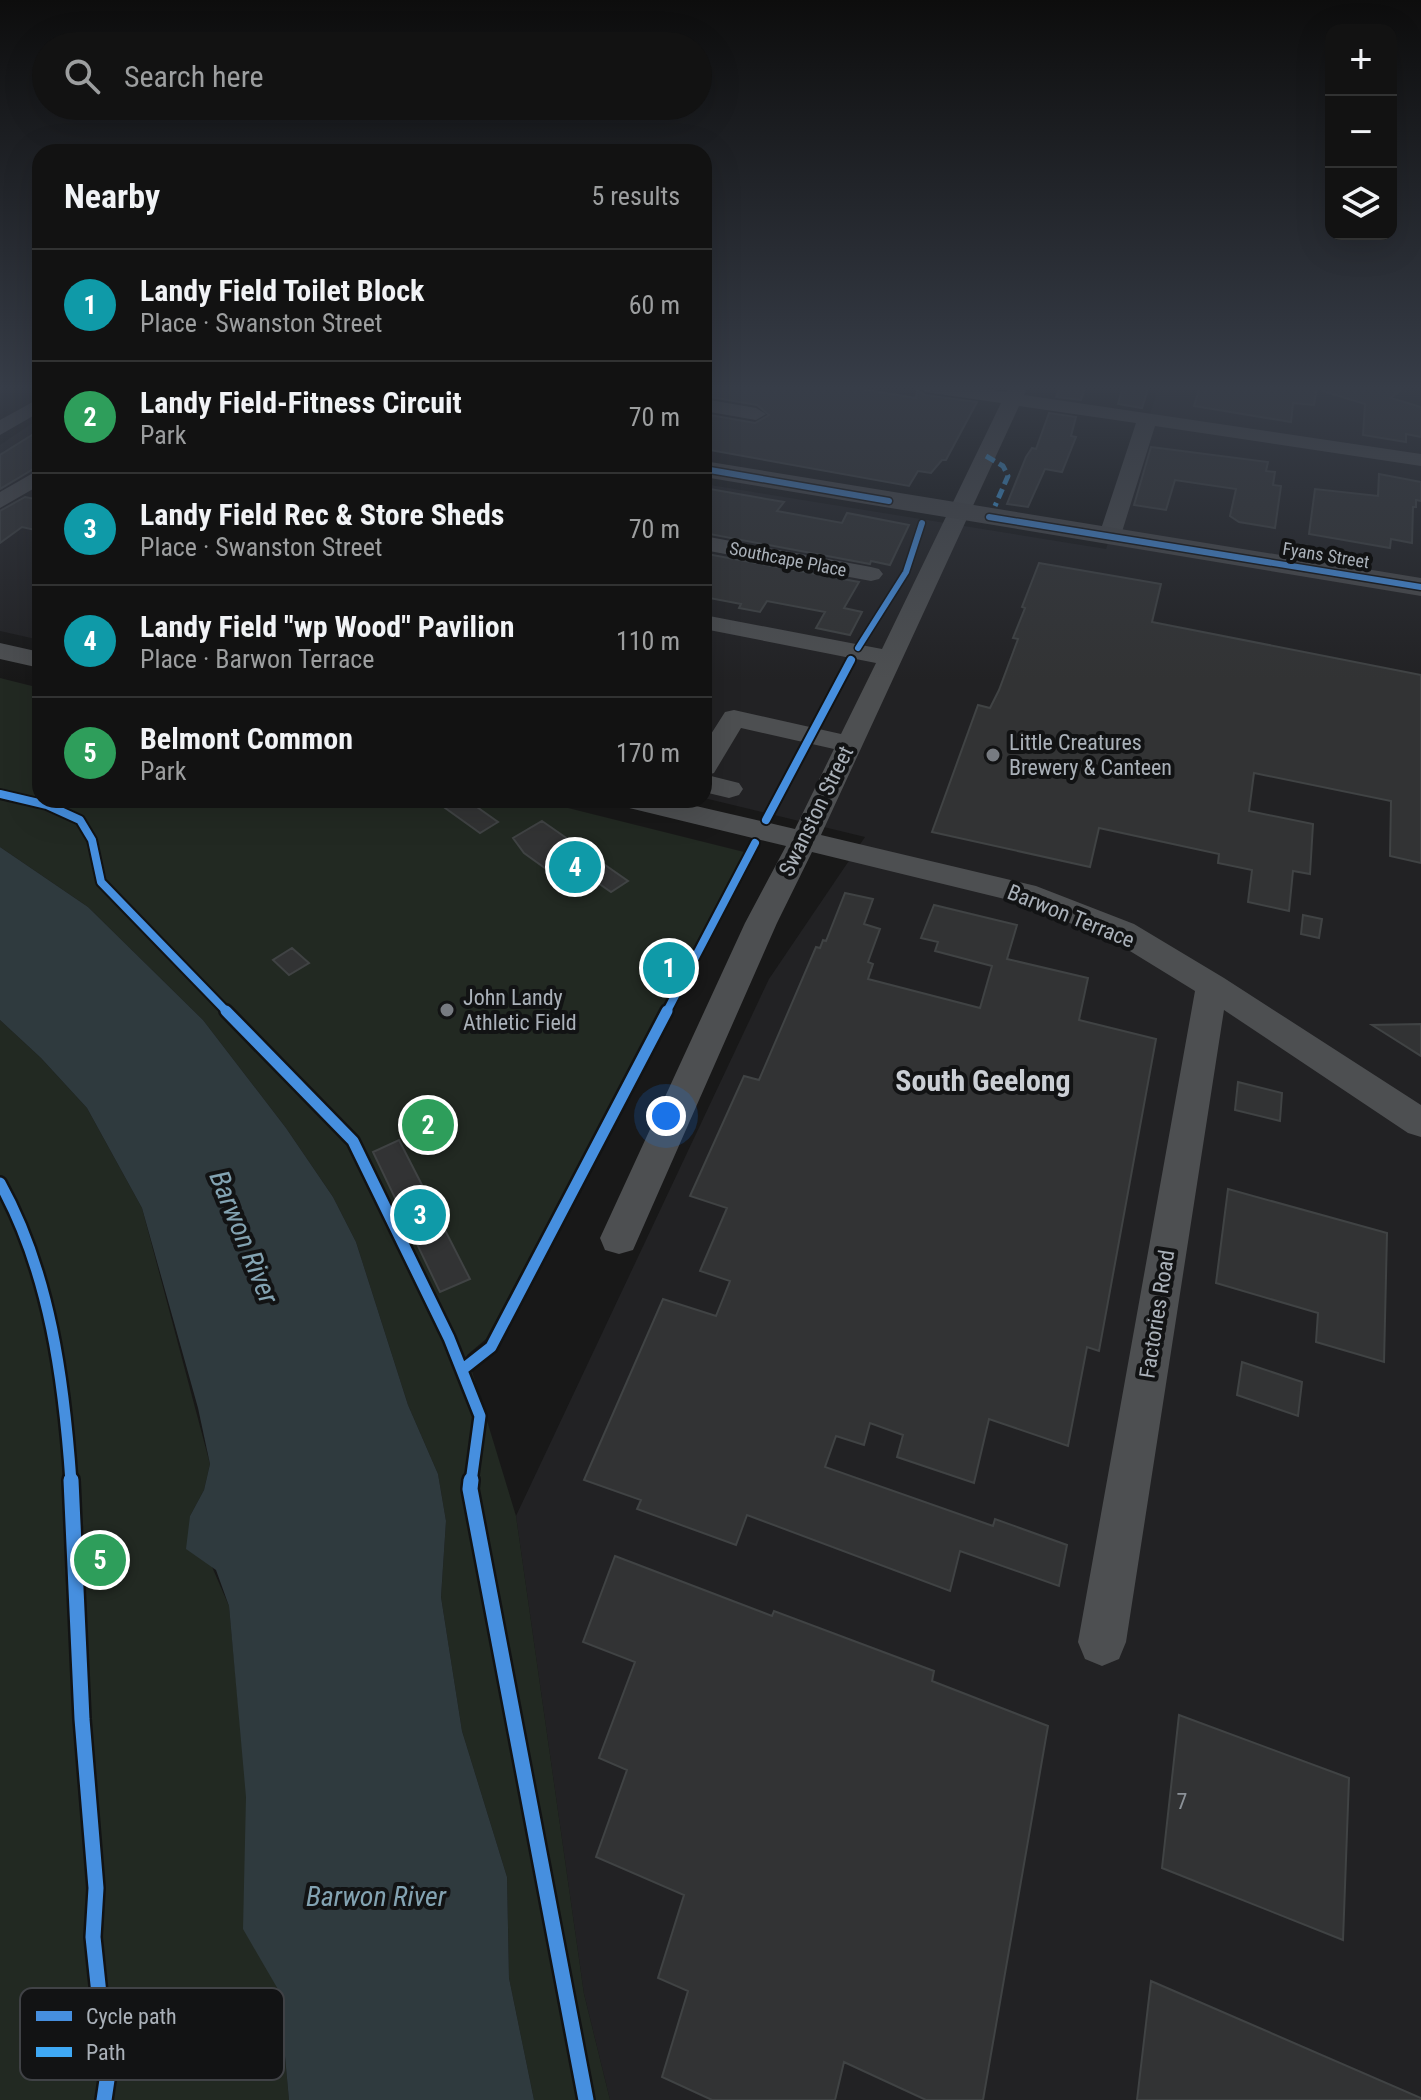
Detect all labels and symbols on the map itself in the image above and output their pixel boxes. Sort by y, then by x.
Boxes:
street label: Southcape Place [728,537,848,581]
street label: Fyans Street [1281,538,1371,572]
place label: Little Creatures Brewery & Canteen [1009,730,1172,780]
street label: Swanston Street [774,742,858,880]
marker: Little Creatures Brewery & Canteen [984,746,1002,764]
pin: 4 [549,837,601,897]
street label: Barwon Terrace [1004,879,1138,953]
pin: 1 [643,938,695,998]
place label: John Landy Athletic Field [463,985,577,1035]
marker: John Landy Athletic Field [438,1001,456,1019]
district label: South Geelong [895,1063,1071,1098]
pin: 2 [402,1095,454,1155]
your location [646,1096,686,1136]
water label: Barwon River [202,1166,286,1309]
pin: 3 [394,1185,446,1245]
street label: Factories Road [1135,1248,1179,1380]
pin: 5 [74,1530,126,1590]
house number: 7 [1177,1789,1187,1814]
water label: Barwon River [306,1880,447,1913]
legend [20,1988,284,2080]
text: Cycle path [86,2004,177,2029]
text: Path [86,2040,126,2065]

